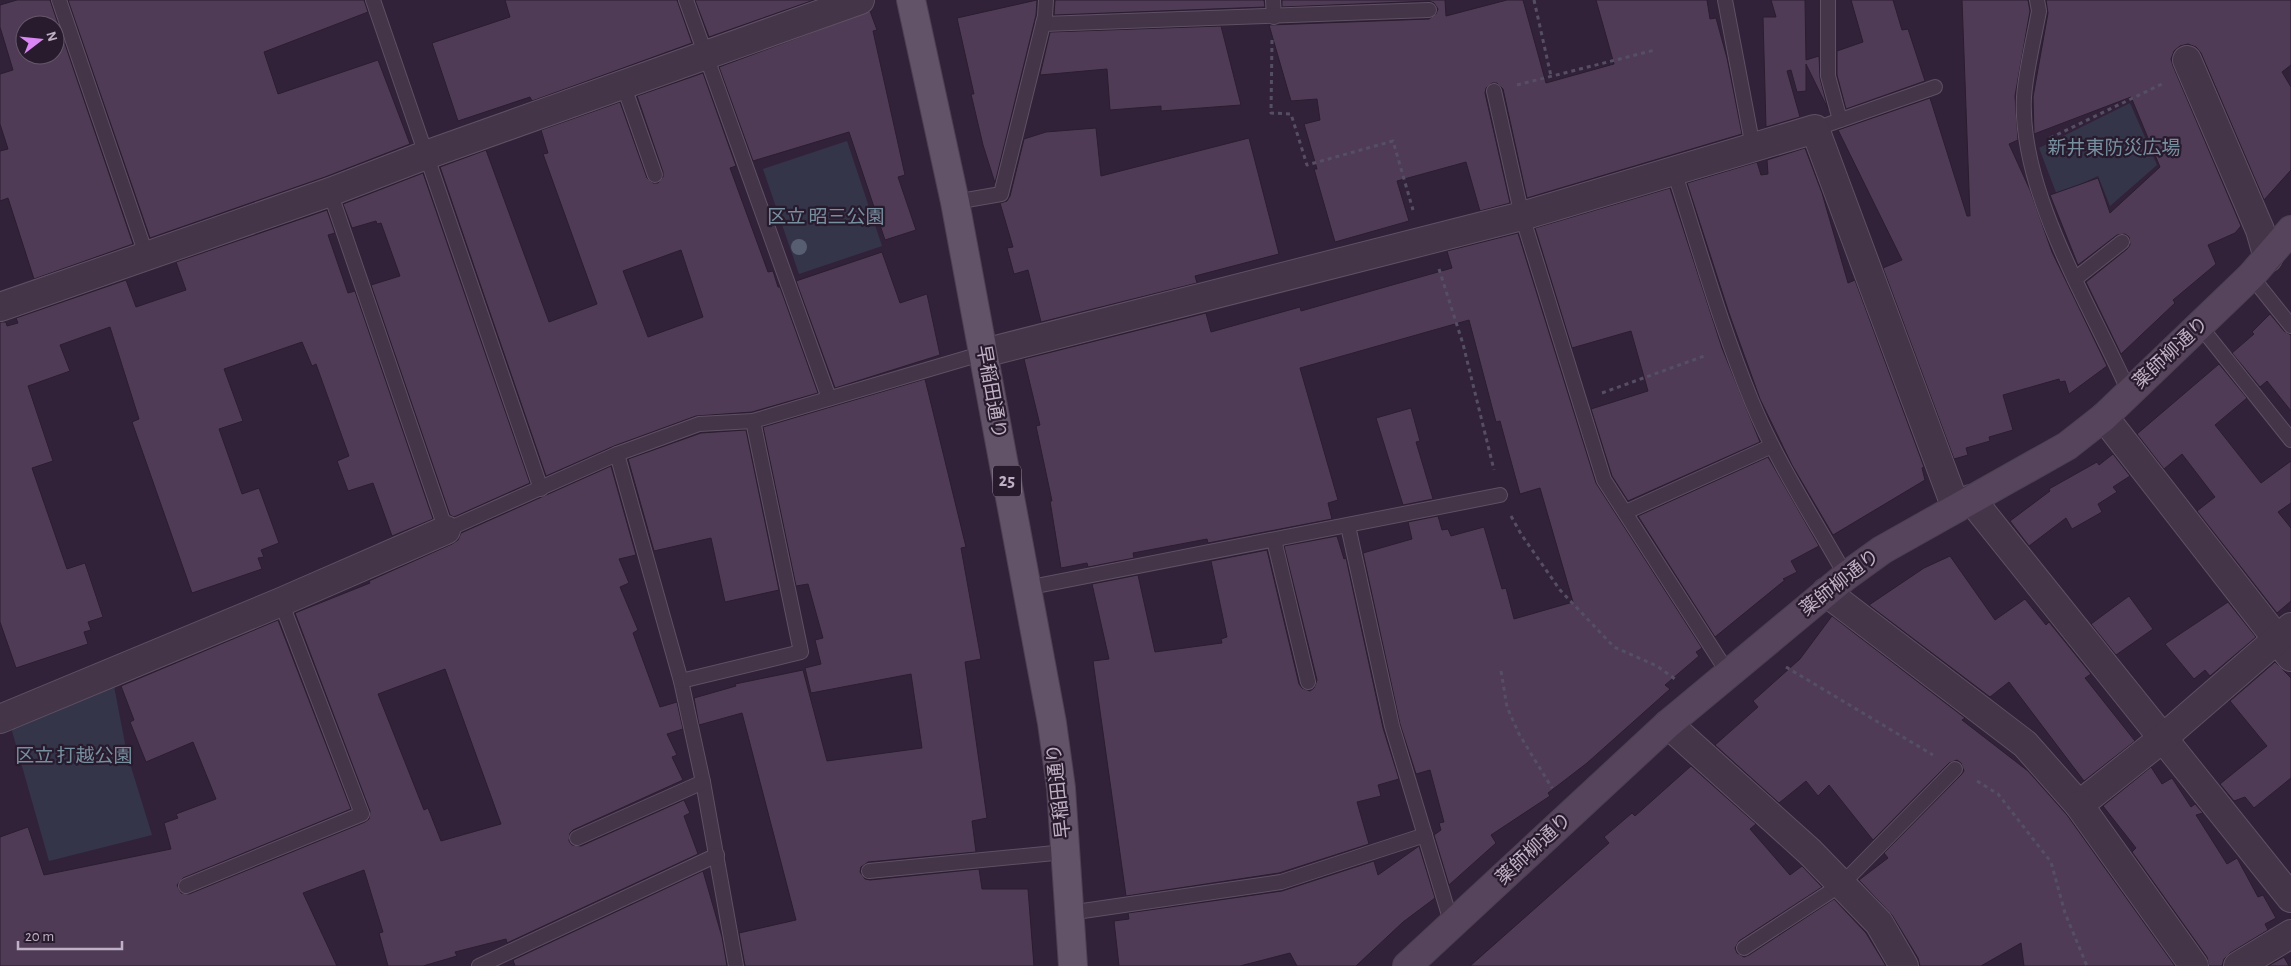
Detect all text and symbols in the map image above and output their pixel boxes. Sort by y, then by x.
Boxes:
north arrow [15,15,65,65]
text: N [43,30,60,43]
park label: 新井東防災広場 [2047,137,2181,158]
park label: 区立 昭三公園 [767,207,885,227]
street label: 薬師柳通り [2128,312,2212,392]
street label: 早稲田通り [973,343,1010,440]
road number: 25 [993,466,1021,496]
street label: 薬師柳通り [1795,545,1883,620]
street label: 早稲田通り [1044,743,1073,839]
park label: 区立 打越公園 [15,746,133,766]
street label: 薬師柳通り [1491,808,1575,888]
scale bar [18,918,121,950]
text: 20 m [25,929,54,944]

